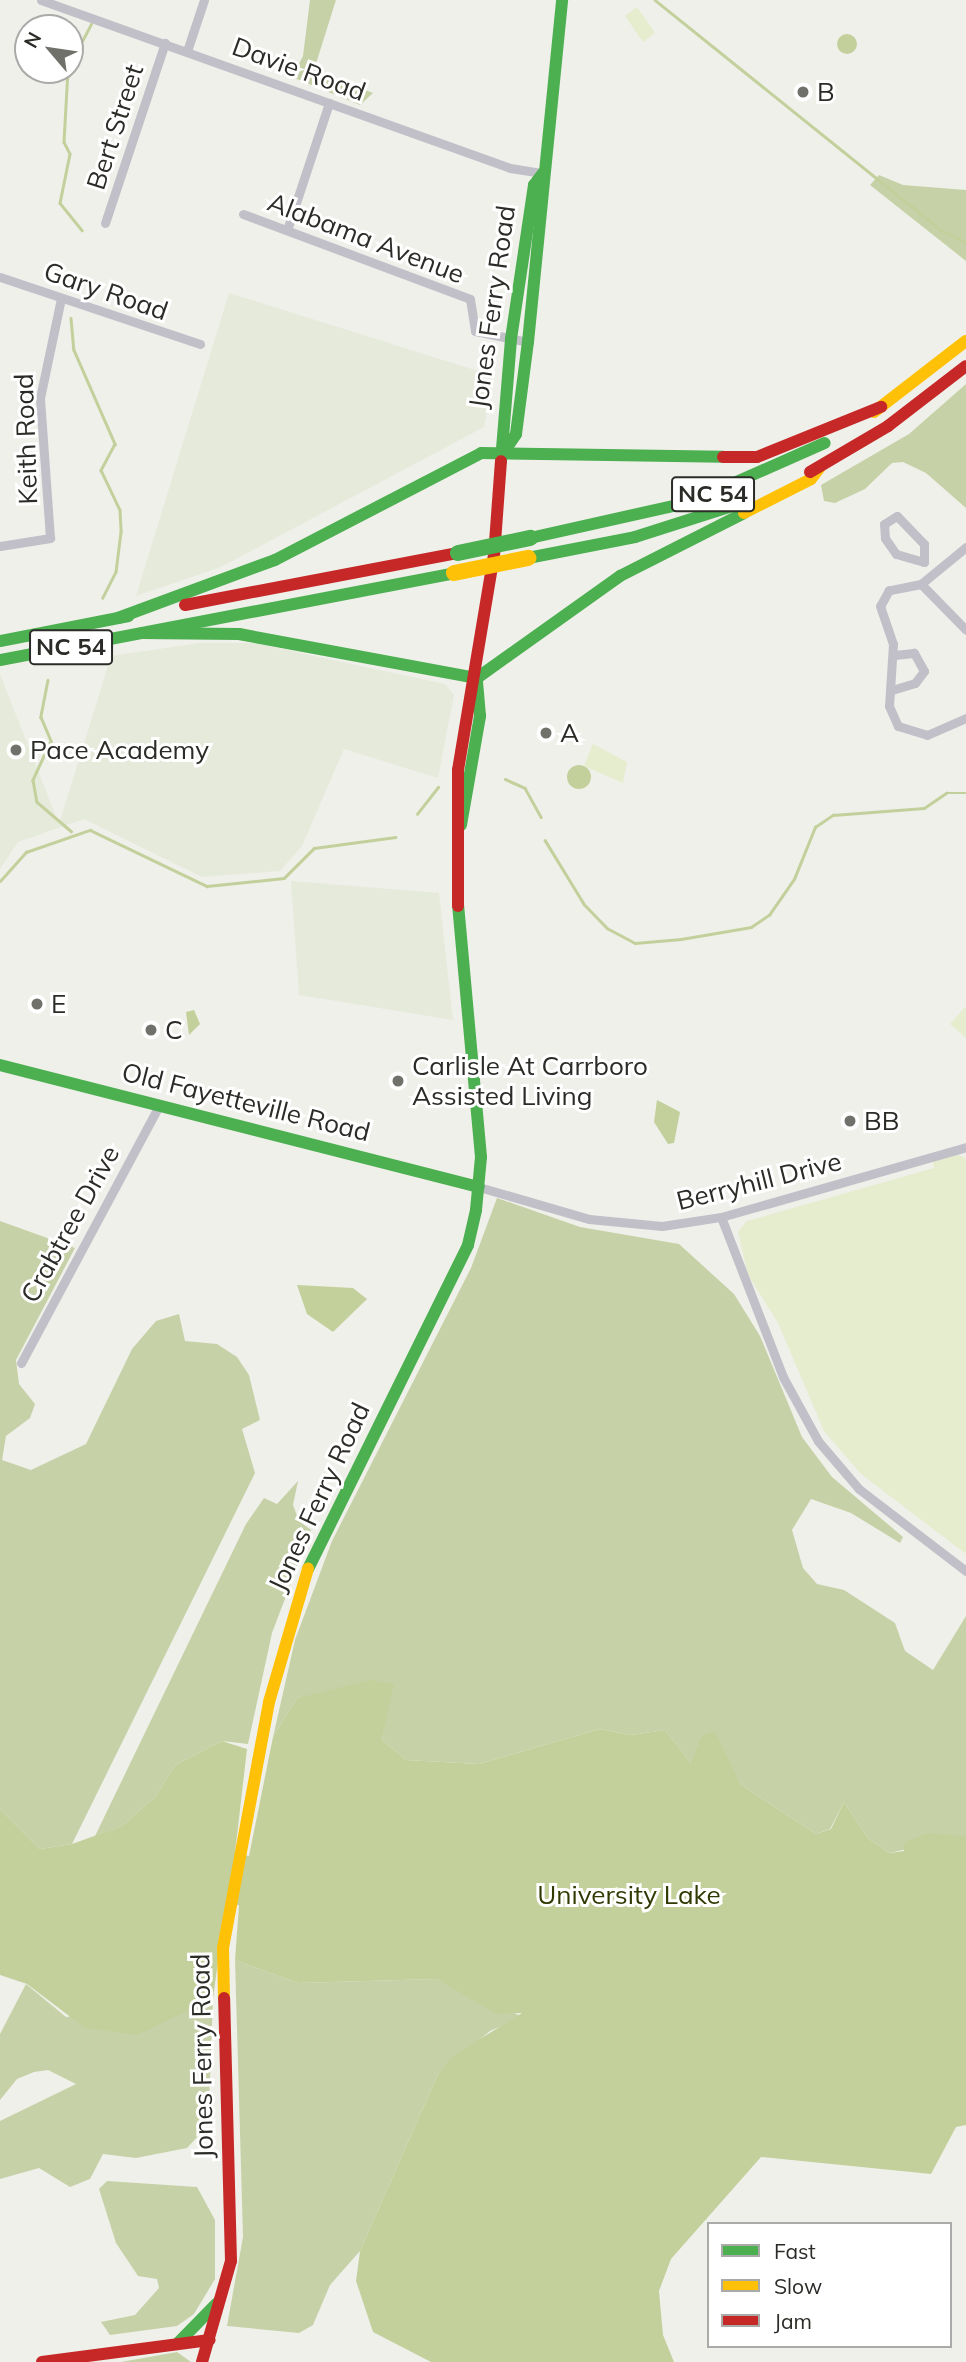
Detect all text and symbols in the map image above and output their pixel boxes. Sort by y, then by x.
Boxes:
north arrow [14,14,84,84]
text: N [18,28,46,52]
street label: Davie Road [228,30,370,108]
street label: Bert Street [80,60,150,194]
place label: B [817,76,835,108]
marker: B [795,84,811,100]
street label: Alabama Avenue [263,186,469,290]
street label: Jones Ferry Road [462,203,522,411]
street label: Gary Road [40,255,172,327]
street label: Keith Road [8,373,44,505]
road number: NC 54 [671,474,755,514]
road number: NC 54 [29,626,113,668]
place label: A [560,717,579,749]
marker: A [538,725,554,741]
place label: Pace Academy [30,734,209,766]
marker: Pace Academy [8,742,24,758]
place label: E [51,988,66,1020]
marker: E [29,996,45,1012]
place label: C [165,1014,183,1046]
marker: C [143,1022,159,1038]
place label: Carlisle At Carrboro Assisted Living [412,1050,648,1112]
street label: Old Fayetteville Road [119,1056,373,1148]
marker: Carlisle At Carrboro Assisted Living [390,1073,406,1089]
place label: BB [864,1105,899,1137]
marker: BB [842,1113,858,1129]
street label: Crabtree Drive [14,1140,126,1308]
street label: Berryhill Drive [673,1145,845,1217]
street label: Jones Ferry Road [262,1398,376,1596]
park label: University Lake [537,1879,721,1911]
street label: Jones Ferry Road [185,1953,219,2159]
legend [707,2222,952,2348]
text: Fast [774,2238,816,2264]
text: Slow [774,2273,822,2299]
text: Jam [774,2308,812,2334]

